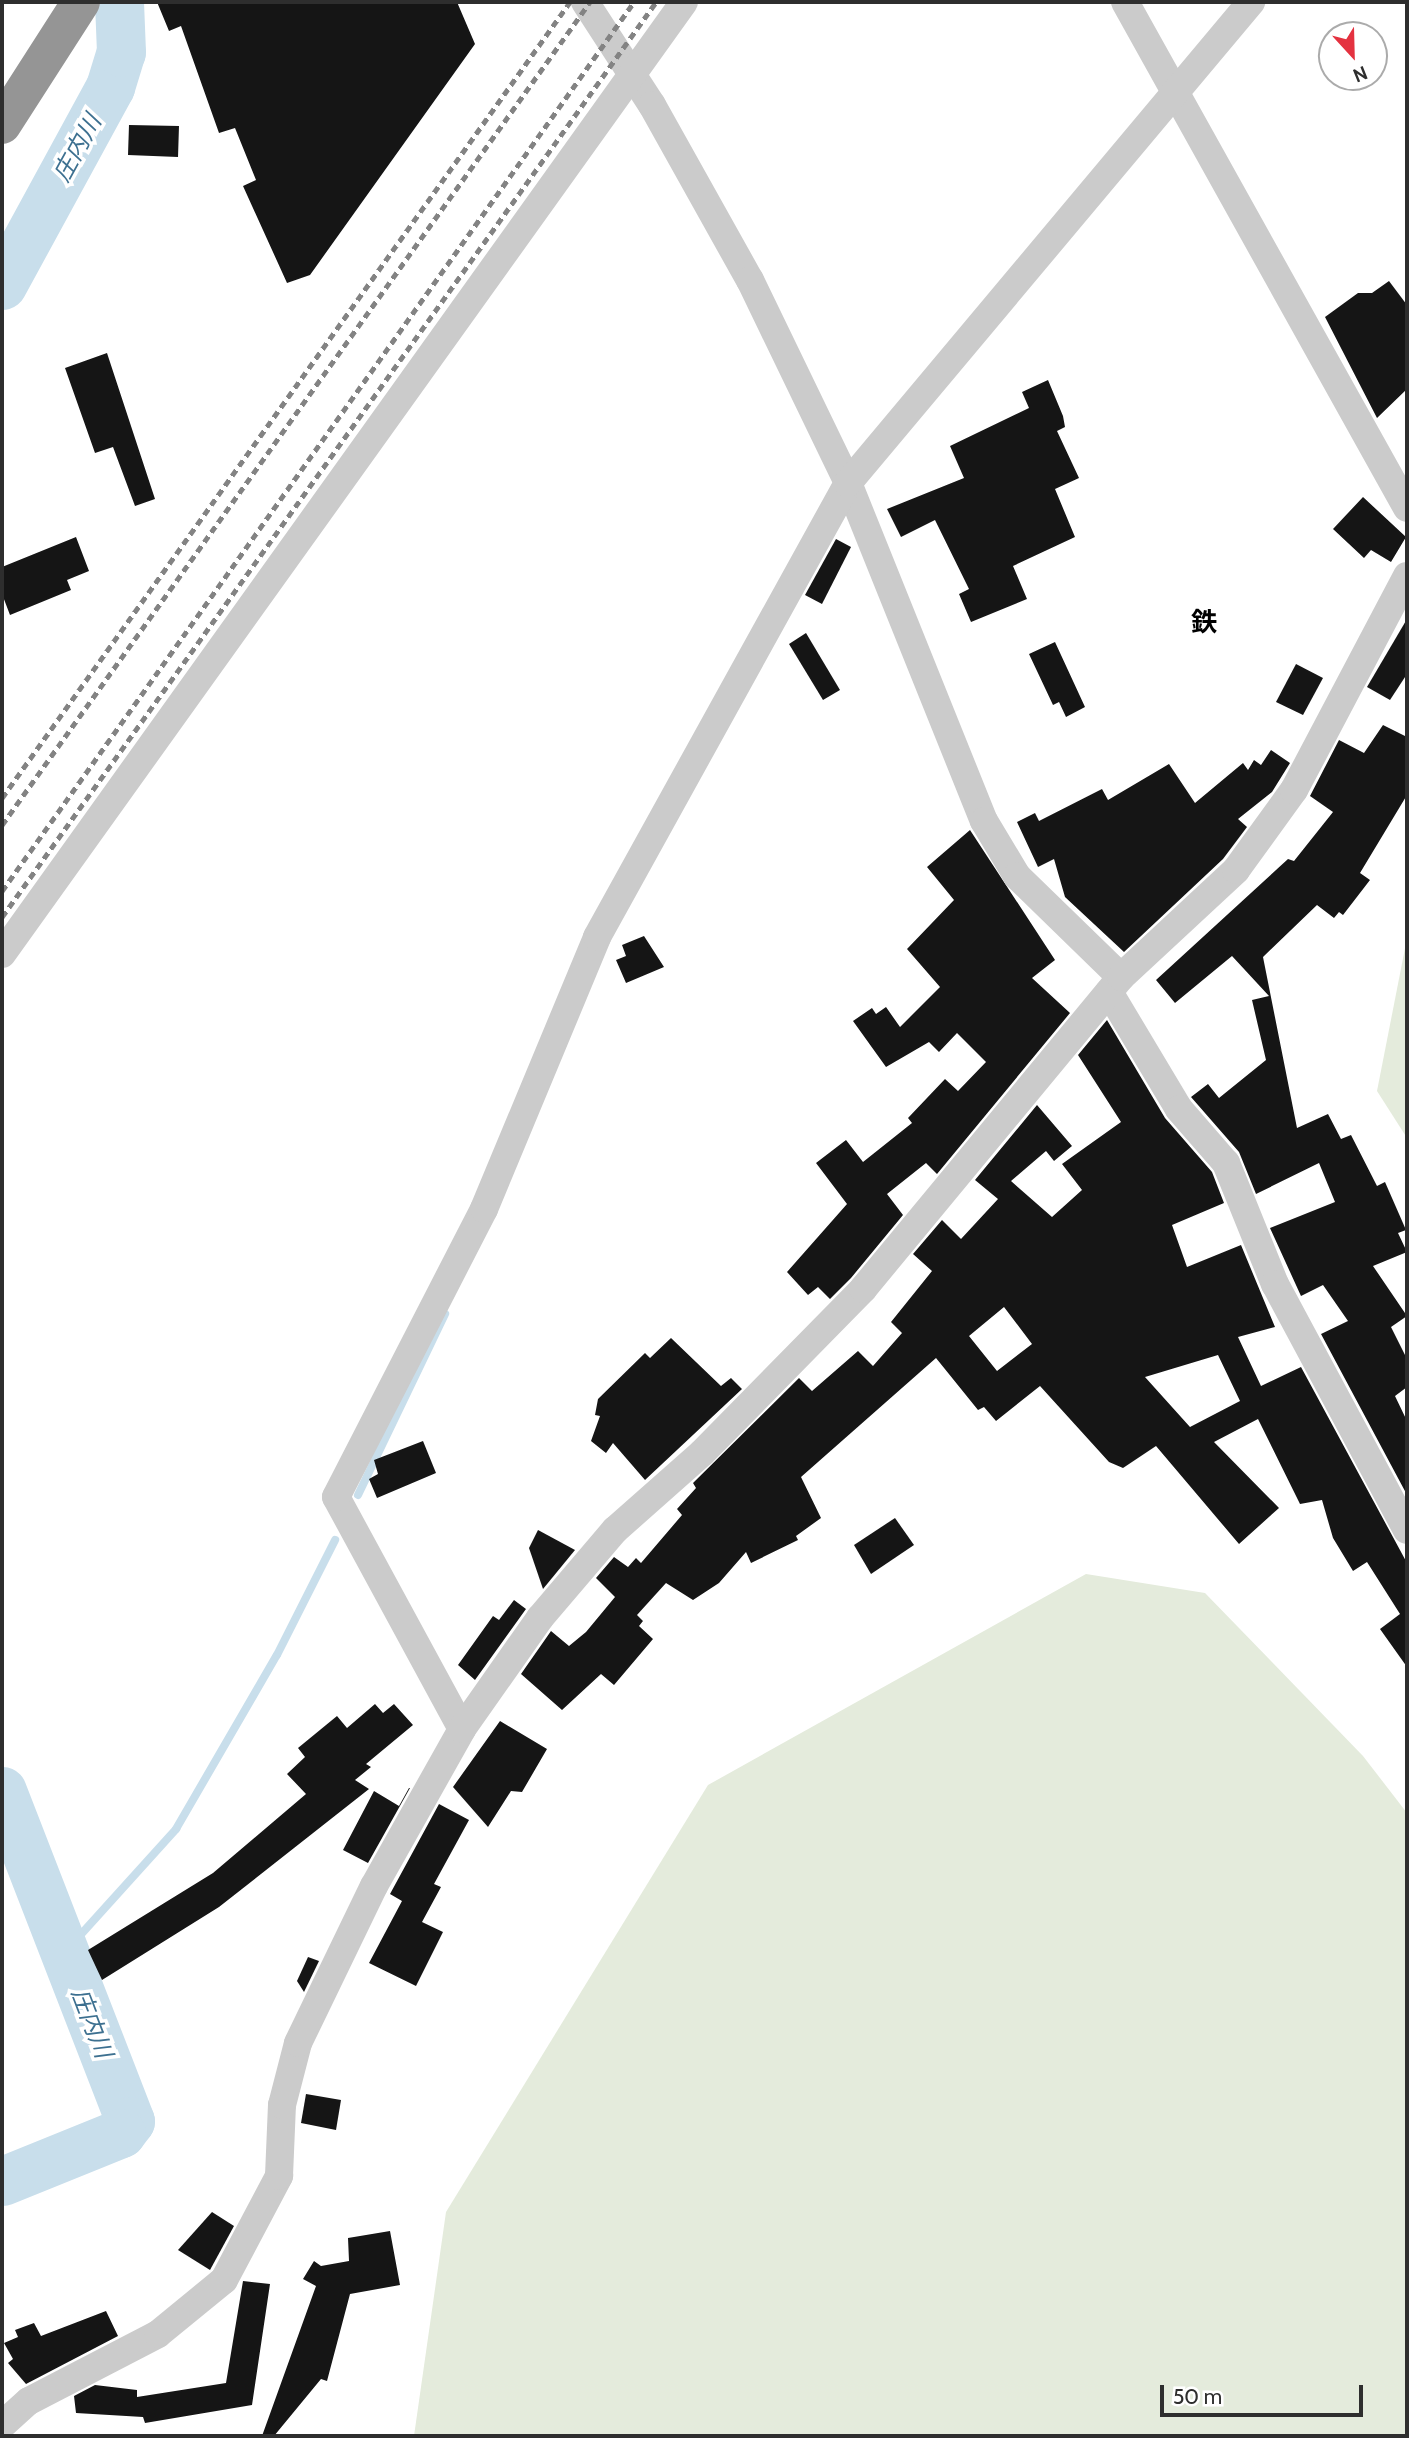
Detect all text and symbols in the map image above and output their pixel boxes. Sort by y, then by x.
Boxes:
north arrow [1318,21,1388,91]
text: N [1350,61,1371,87]
water label: 庄内川 [47,110,107,186]
district label: 鉄 [1191,607,1217,639]
water label: 庄内川 [66,1984,118,2062]
scale bar [1164,2372,1367,2416]
text: 50 m [1173,2384,1222,2409]

